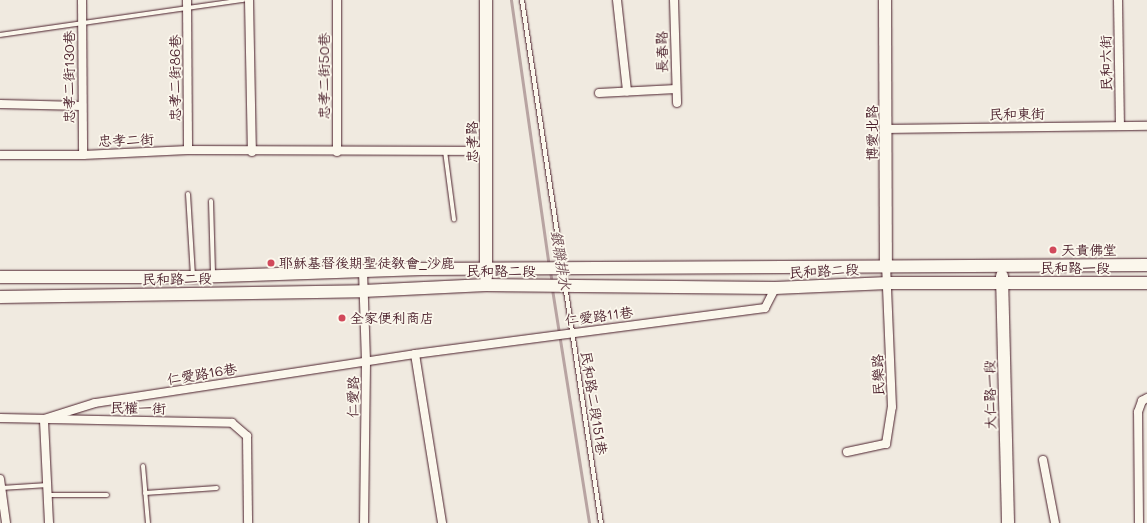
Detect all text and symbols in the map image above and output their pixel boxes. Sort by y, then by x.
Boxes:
street label: 忠孝二街130巷 [61,30,77,124]
street label: 長春路 [653,31,671,73]
street label: 忠孝二街50巷 [316,33,332,119]
street label: 忠孝二街86巷 [167,35,183,121]
street label: 民和六街 [1097,35,1115,91]
street label: 博愛北路 [864,105,880,161]
street label: 民和東街 [989,105,1045,123]
street label: 忠孝路 [464,121,480,163]
street label: 忠孝二街 [98,131,154,149]
water label: 銀聯排水 [547,229,575,291]
place label: 天貴佛堂 [1061,242,1117,258]
marker: 天貴佛堂 [1048,245,1058,255]
place label: 耶穌基督後期聖徒教會_沙鹿 [279,255,455,271]
marker: 耶穌基督後期聖徒教會_沙鹿 [266,258,276,268]
street label: 民和路一段 [1040,260,1110,276]
street label: 民和路二段 [789,261,859,281]
street label: 民和路二段 [466,263,536,279]
street label: 民和路二段 [142,270,212,288]
street label: 仁愛路11巷 [564,303,634,329]
place label: 全家便利商店 [350,310,434,326]
marker: 全家便利商店 [337,313,347,323]
street label: 民和路二段151巷 [578,350,610,456]
street label: 民樂路 [869,354,887,396]
street label: 仁愛路16巷 [166,360,238,388]
street label: 大仁路一段 [981,360,999,430]
street label: 仁愛路 [344,376,362,418]
street label: 民權一街 [110,399,166,417]

